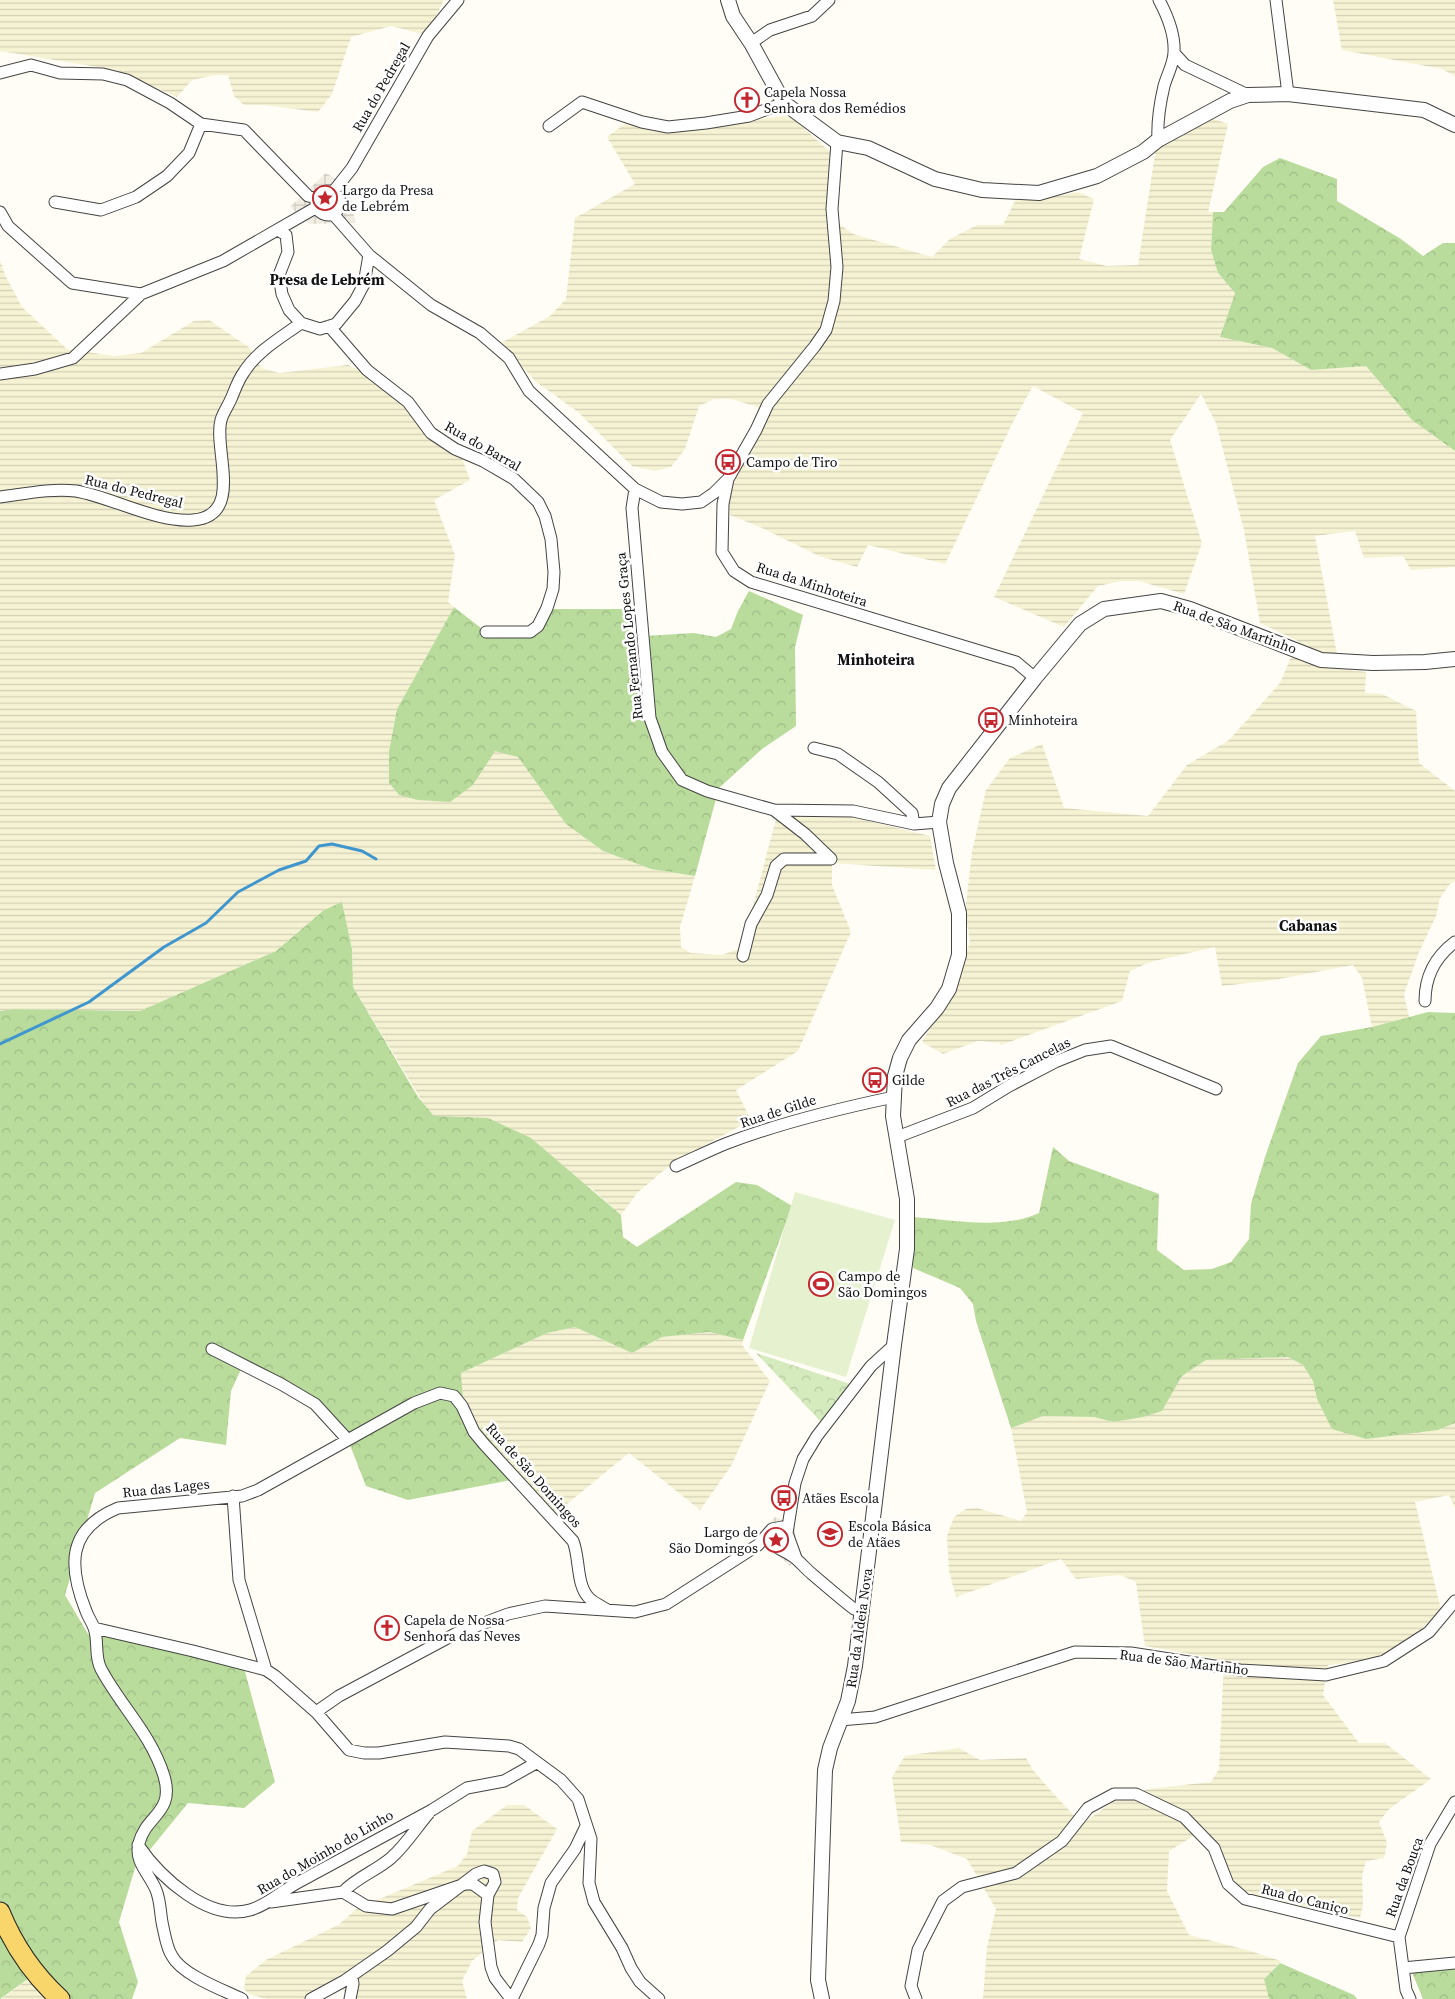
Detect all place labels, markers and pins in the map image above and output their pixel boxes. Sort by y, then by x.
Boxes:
place label: Capela Nossa Senhora dos Remédios [764,82,906,118]
church icon: Capela Nossa Senhora dos Remédios [734,87,760,113]
place label: Largo da Presa de Lebrém [342,180,435,216]
place icon: Largo da Presa de Lebrém [312,185,338,211]
bus stop icon: Campo de Tiro [715,449,741,475]
place label: Campo de Tiro [746,452,838,472]
bus stop icon: Minhoteira [978,707,1004,733]
place label: Minhoteira [1008,710,1079,730]
bus stop icon: Gilde [862,1067,888,1093]
place label: Gilde [892,1070,925,1090]
place label: Campo de São Domingos [838,1266,927,1302]
sports icon: Campo de São Domingos [808,1271,834,1297]
bus stop icon: Atães Escola [771,1485,797,1511]
place label: Atães Escola [802,1488,880,1508]
place label: Escola Básica de Atães [848,1516,932,1552]
school or university icon: Escola Básica de Atães [817,1521,843,1547]
place label: Largo de São Domingos [669,1522,758,1558]
place icon: Largo de São Domingos [763,1527,789,1553]
place label: Capela de Nossa Senhora das Neves [404,1610,520,1646]
church icon: Capela de Nossa Senhora das Neves [374,1615,400,1641]

